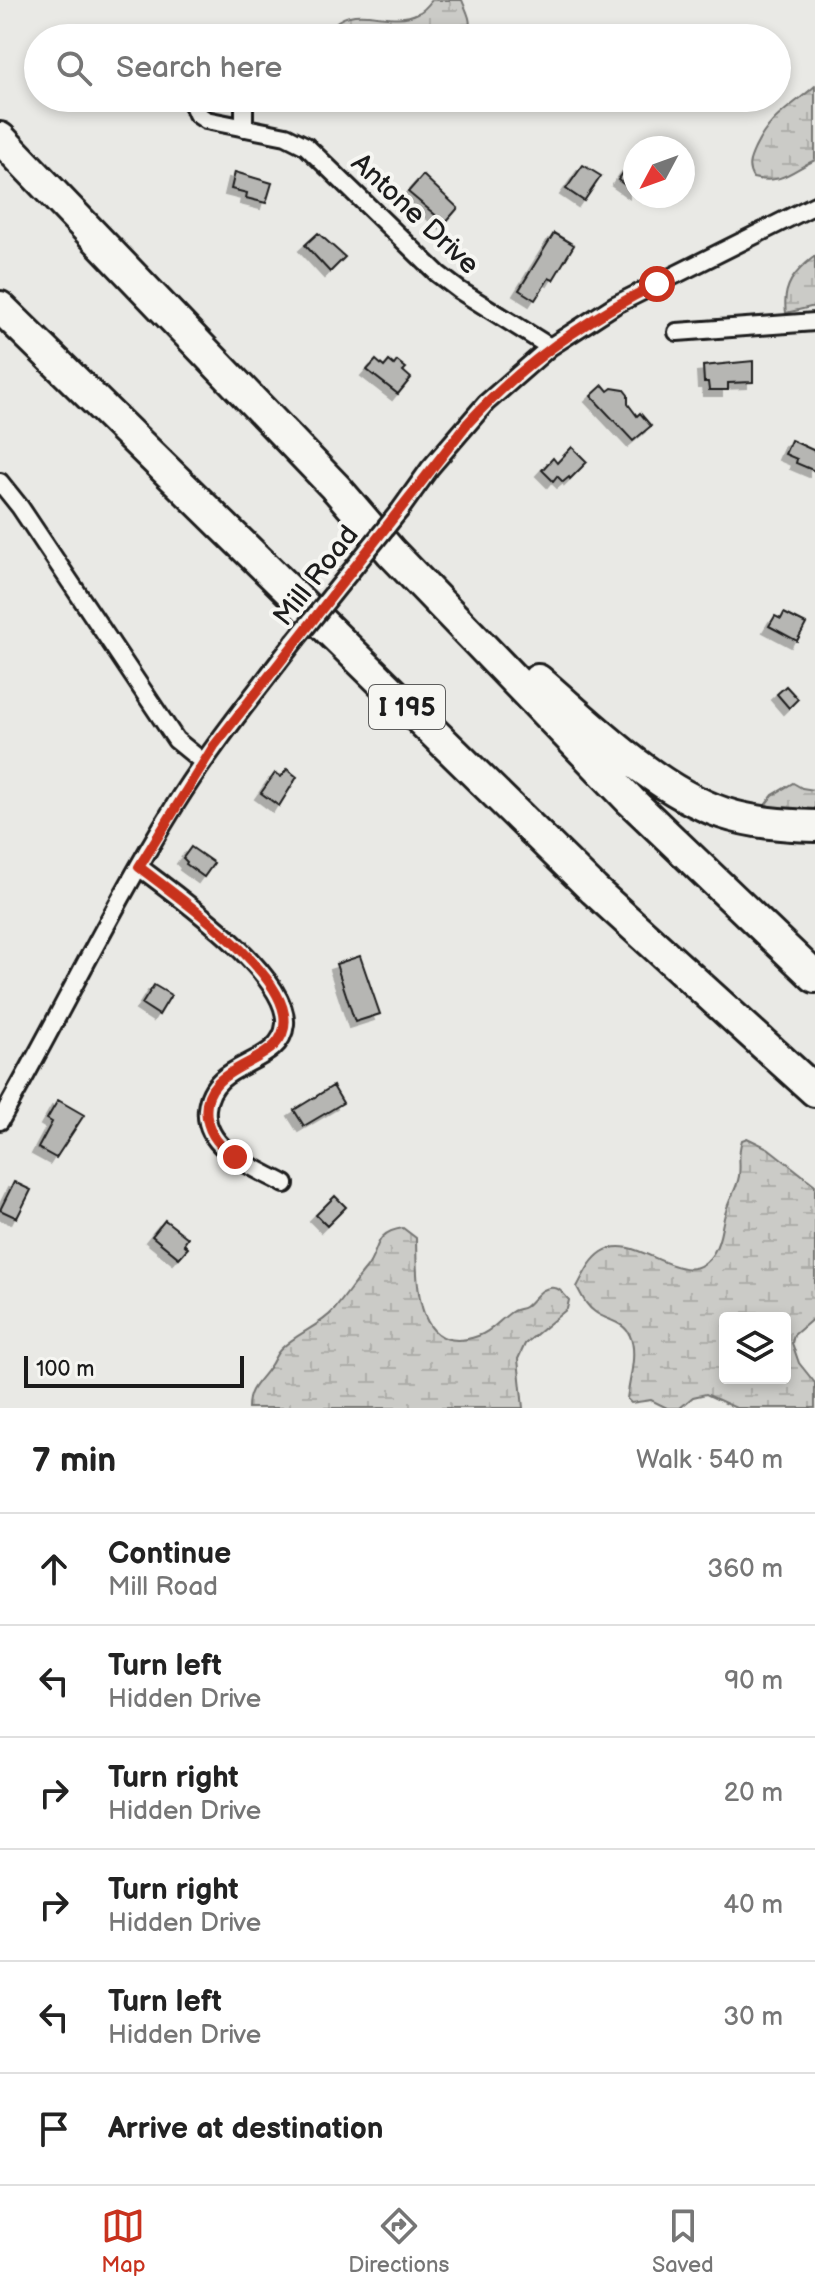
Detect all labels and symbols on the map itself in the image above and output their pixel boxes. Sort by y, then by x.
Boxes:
north arrow [623,136,695,208]
street label: Antone Drive [344,147,486,282]
route start [639,266,675,302]
street label: Mill Road [267,519,366,633]
road number: I 195 [369,685,445,729]
route end [217,1139,253,1175]
scale bar [24,1352,244,1388]

